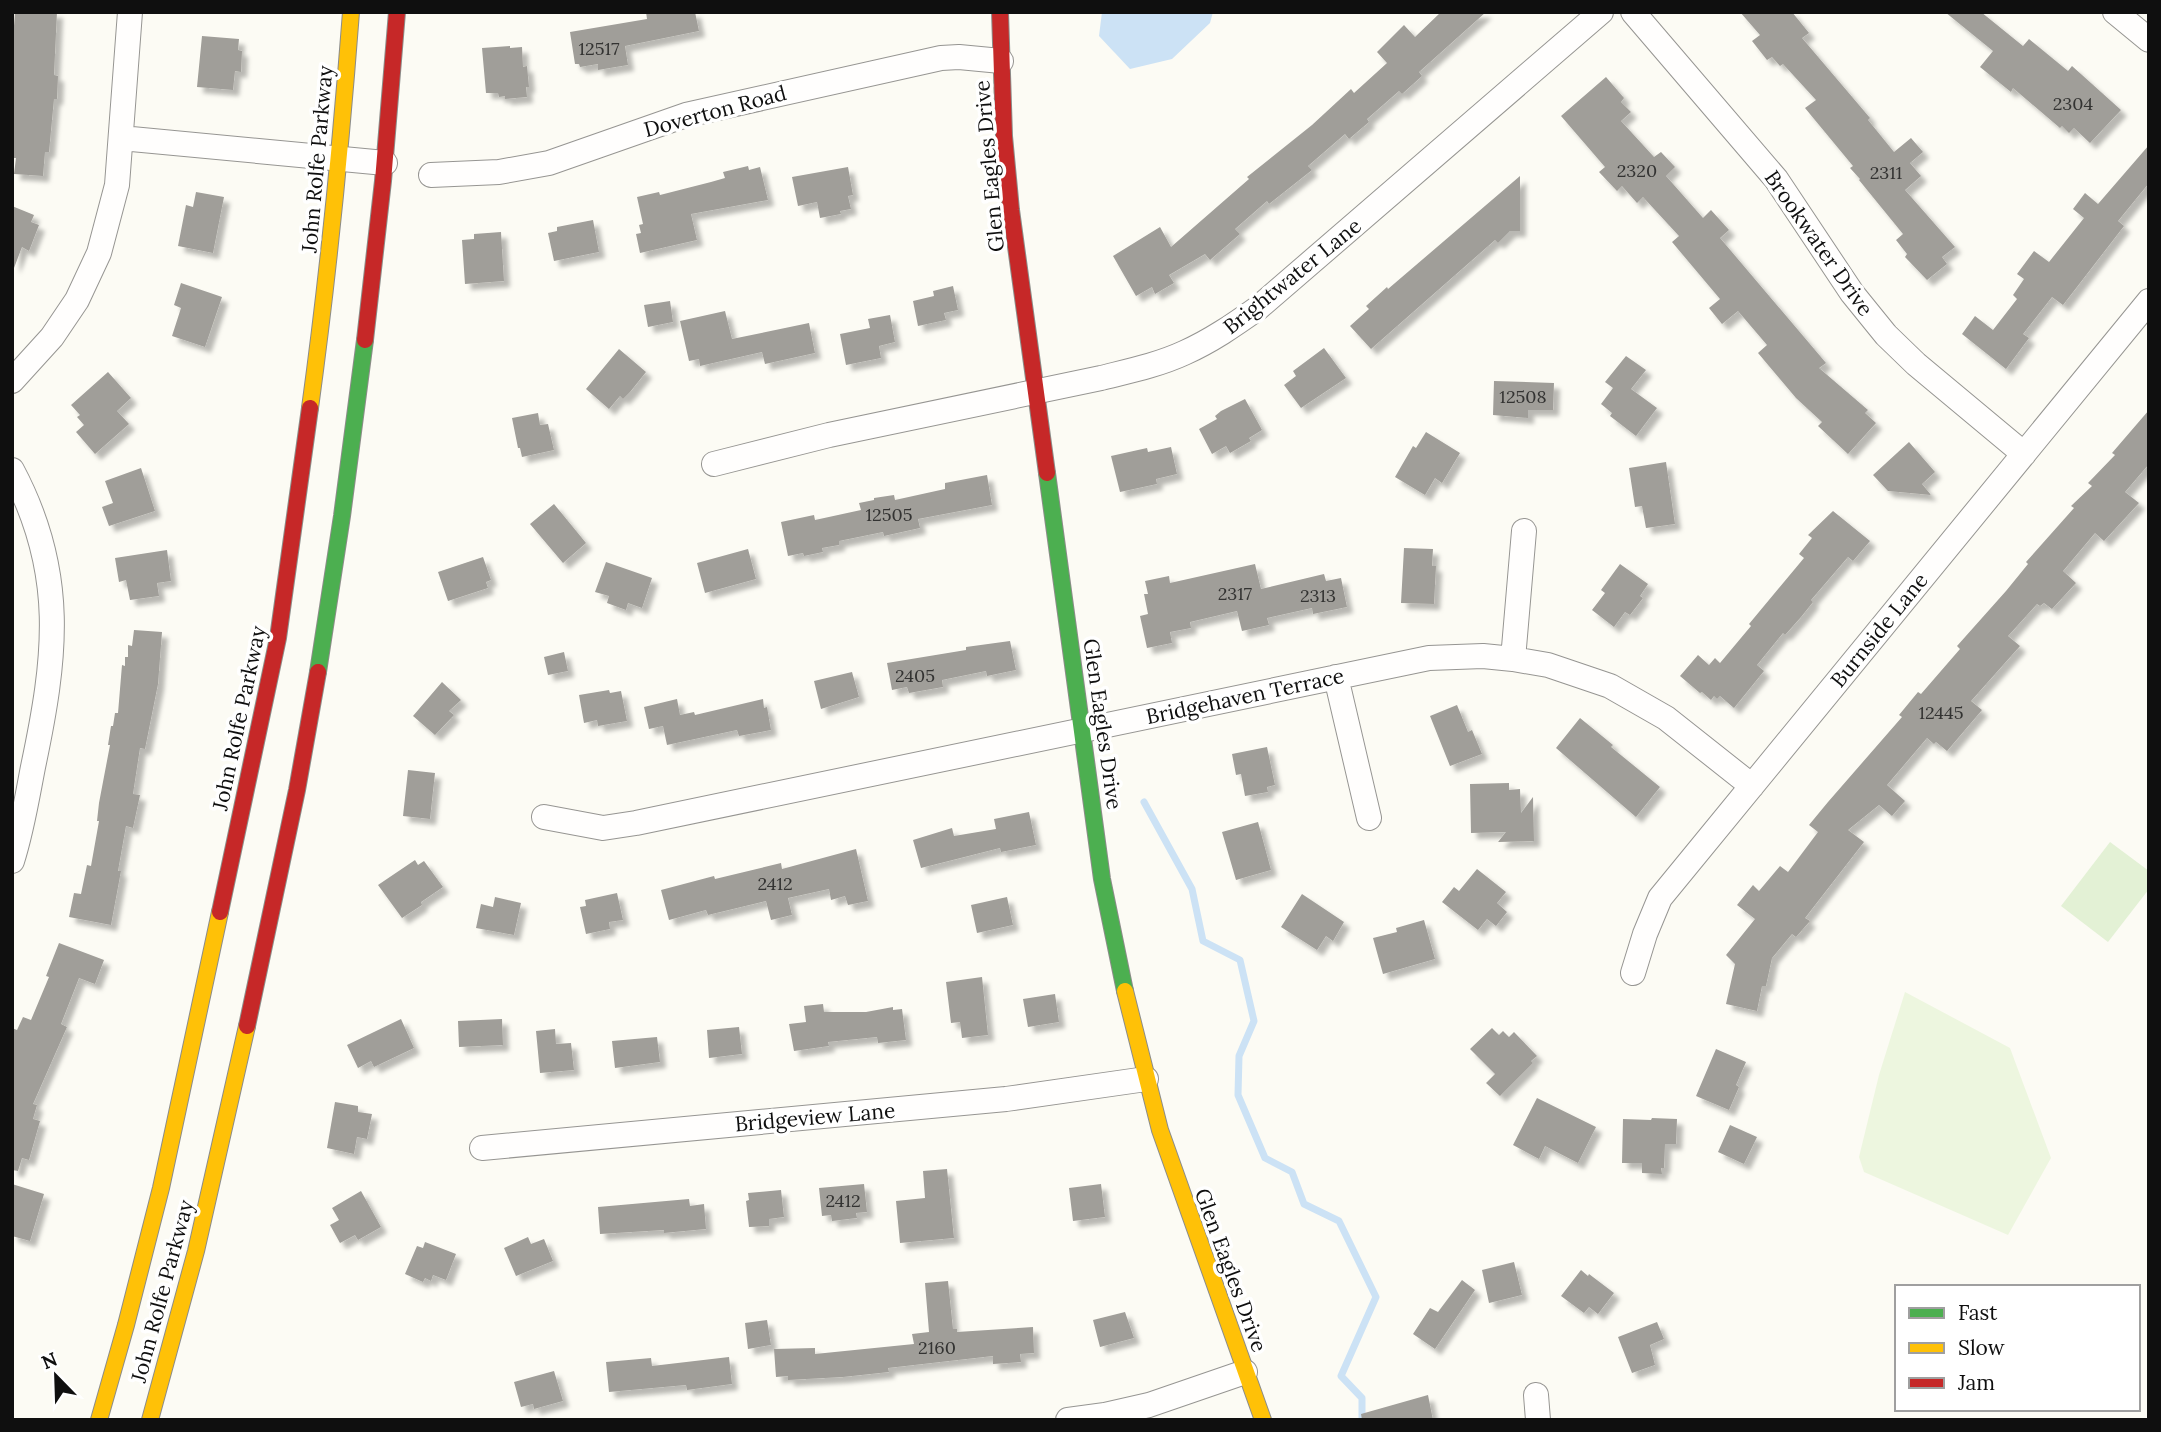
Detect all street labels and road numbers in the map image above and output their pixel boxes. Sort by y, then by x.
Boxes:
street label: John Rolfe Parkway [295,64,339,255]
street label: Doverton Road [641,79,789,143]
street label: Glen Eagles Drive [968,79,1010,253]
street label: Brookwater Drive [1759,165,1879,321]
street label: Brightwater Lane [1217,212,1367,340]
street label: Burnside Lane [1824,567,1934,693]
street label: John Rolfe Parkway [206,623,272,814]
street label: Glen Eagles Drive [1078,637,1128,811]
street label: Bridgehaven Terrace [1144,662,1346,730]
street label: Bridgeview Lane [734,1097,896,1137]
street label: Glen Eagles Drive [1189,1184,1273,1356]
street label: John Rolfe Parkway [124,1197,199,1386]

